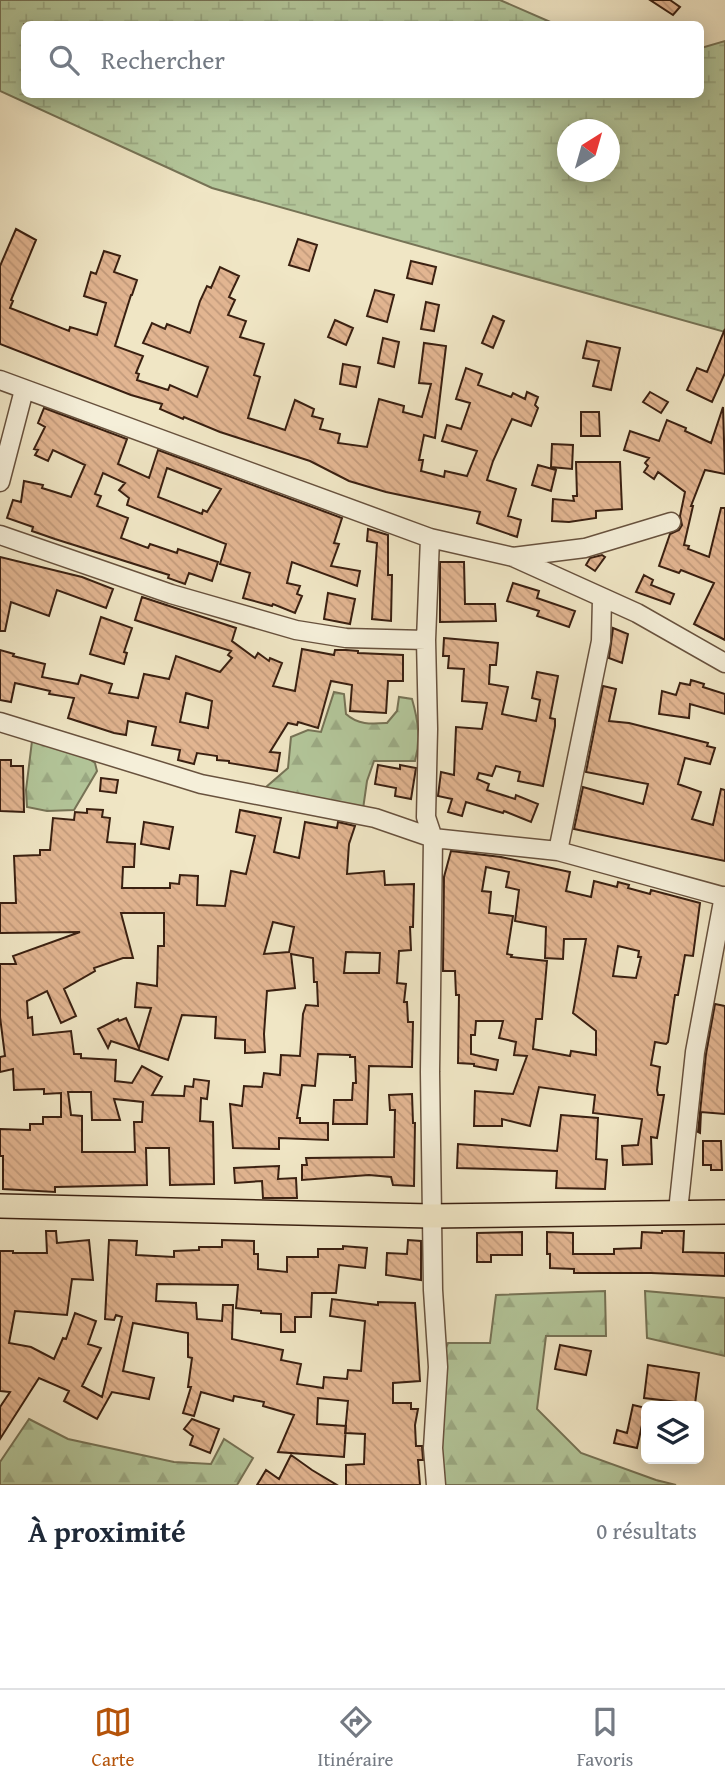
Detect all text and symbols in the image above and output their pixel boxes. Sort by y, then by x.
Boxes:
search box [21,21,704,98]
text: Rechercher [101,40,225,79]
icon: search [45,41,83,79]
north arrow [557,119,620,182]
map controls [641,1401,704,1464]
button: layers [641,1401,704,1464]
text: À proximité [28,1509,186,1553]
text: 0 résultats [596,1514,697,1547]
tab: Carte [92,1703,134,1773]
tab: Itinéraire [318,1703,393,1773]
tab: Favoris [577,1703,633,1773]

